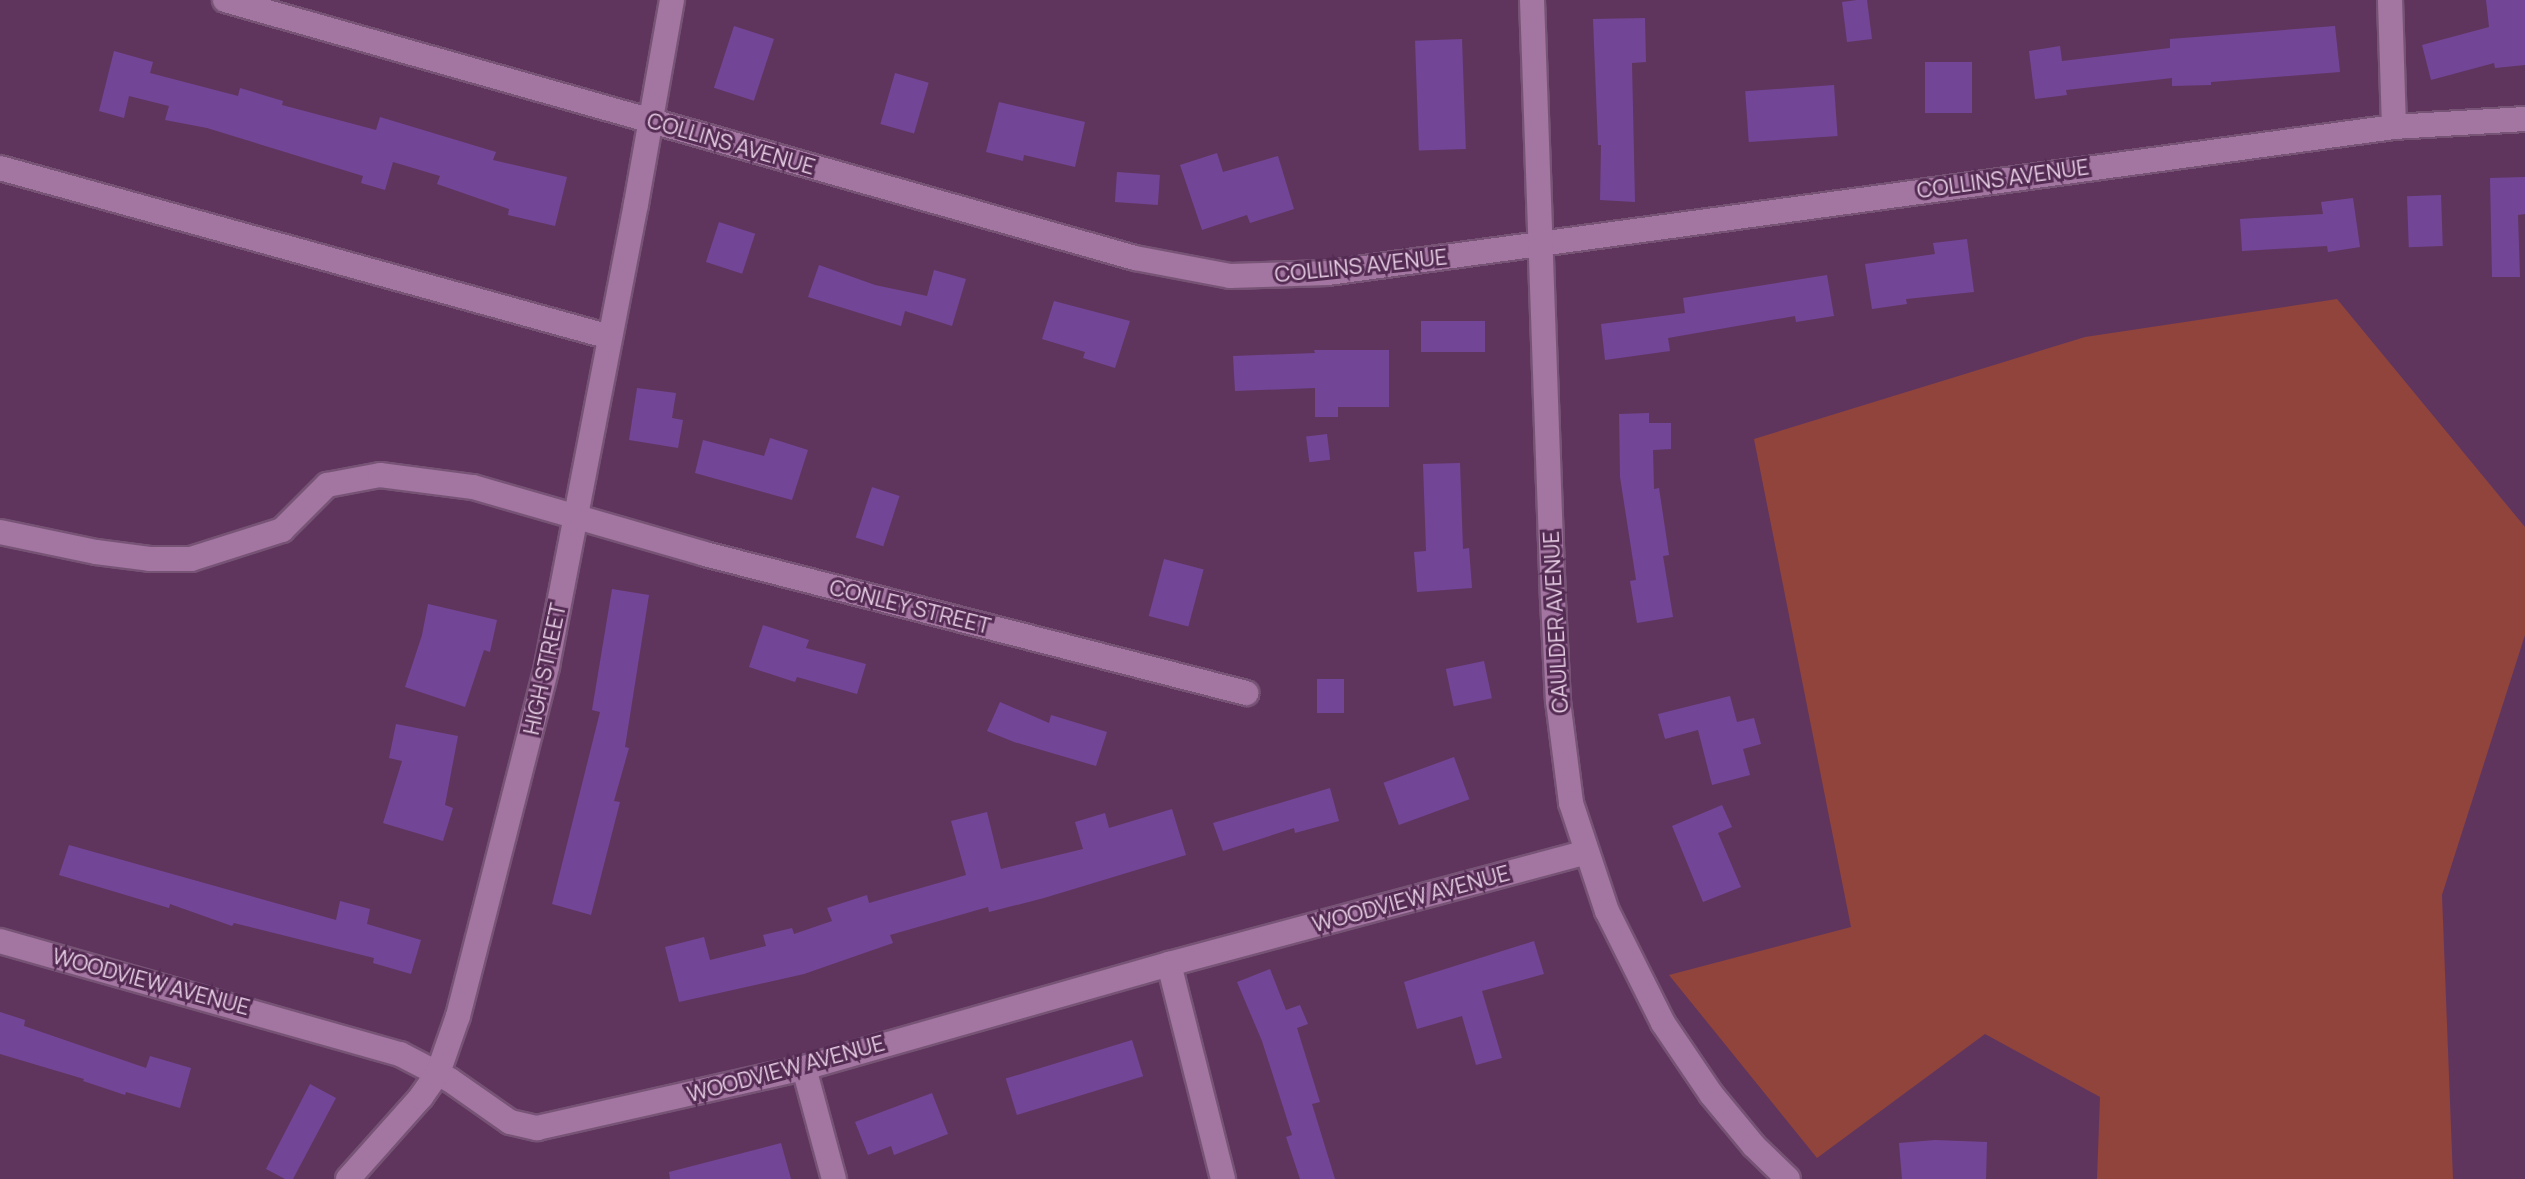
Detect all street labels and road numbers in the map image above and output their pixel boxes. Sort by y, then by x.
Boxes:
street label: COLLINS AVENUE [644,107,818,181]
street label: COLLINS AVENUE [1915,154,2091,204]
street label: COLLINS AVENUE [1273,244,1449,288]
street label: CAULDER AVENUE [1538,530,1574,714]
street label: CONLEY STREET [826,574,994,640]
street label: HIGH STREET [518,601,572,737]
street label: WOODVIEW AVENUE [1309,860,1513,938]
street label: WOODVIEW AVENUE [49,943,253,1021]
street label: WOODVIEW AVENUE [684,1030,888,1108]

